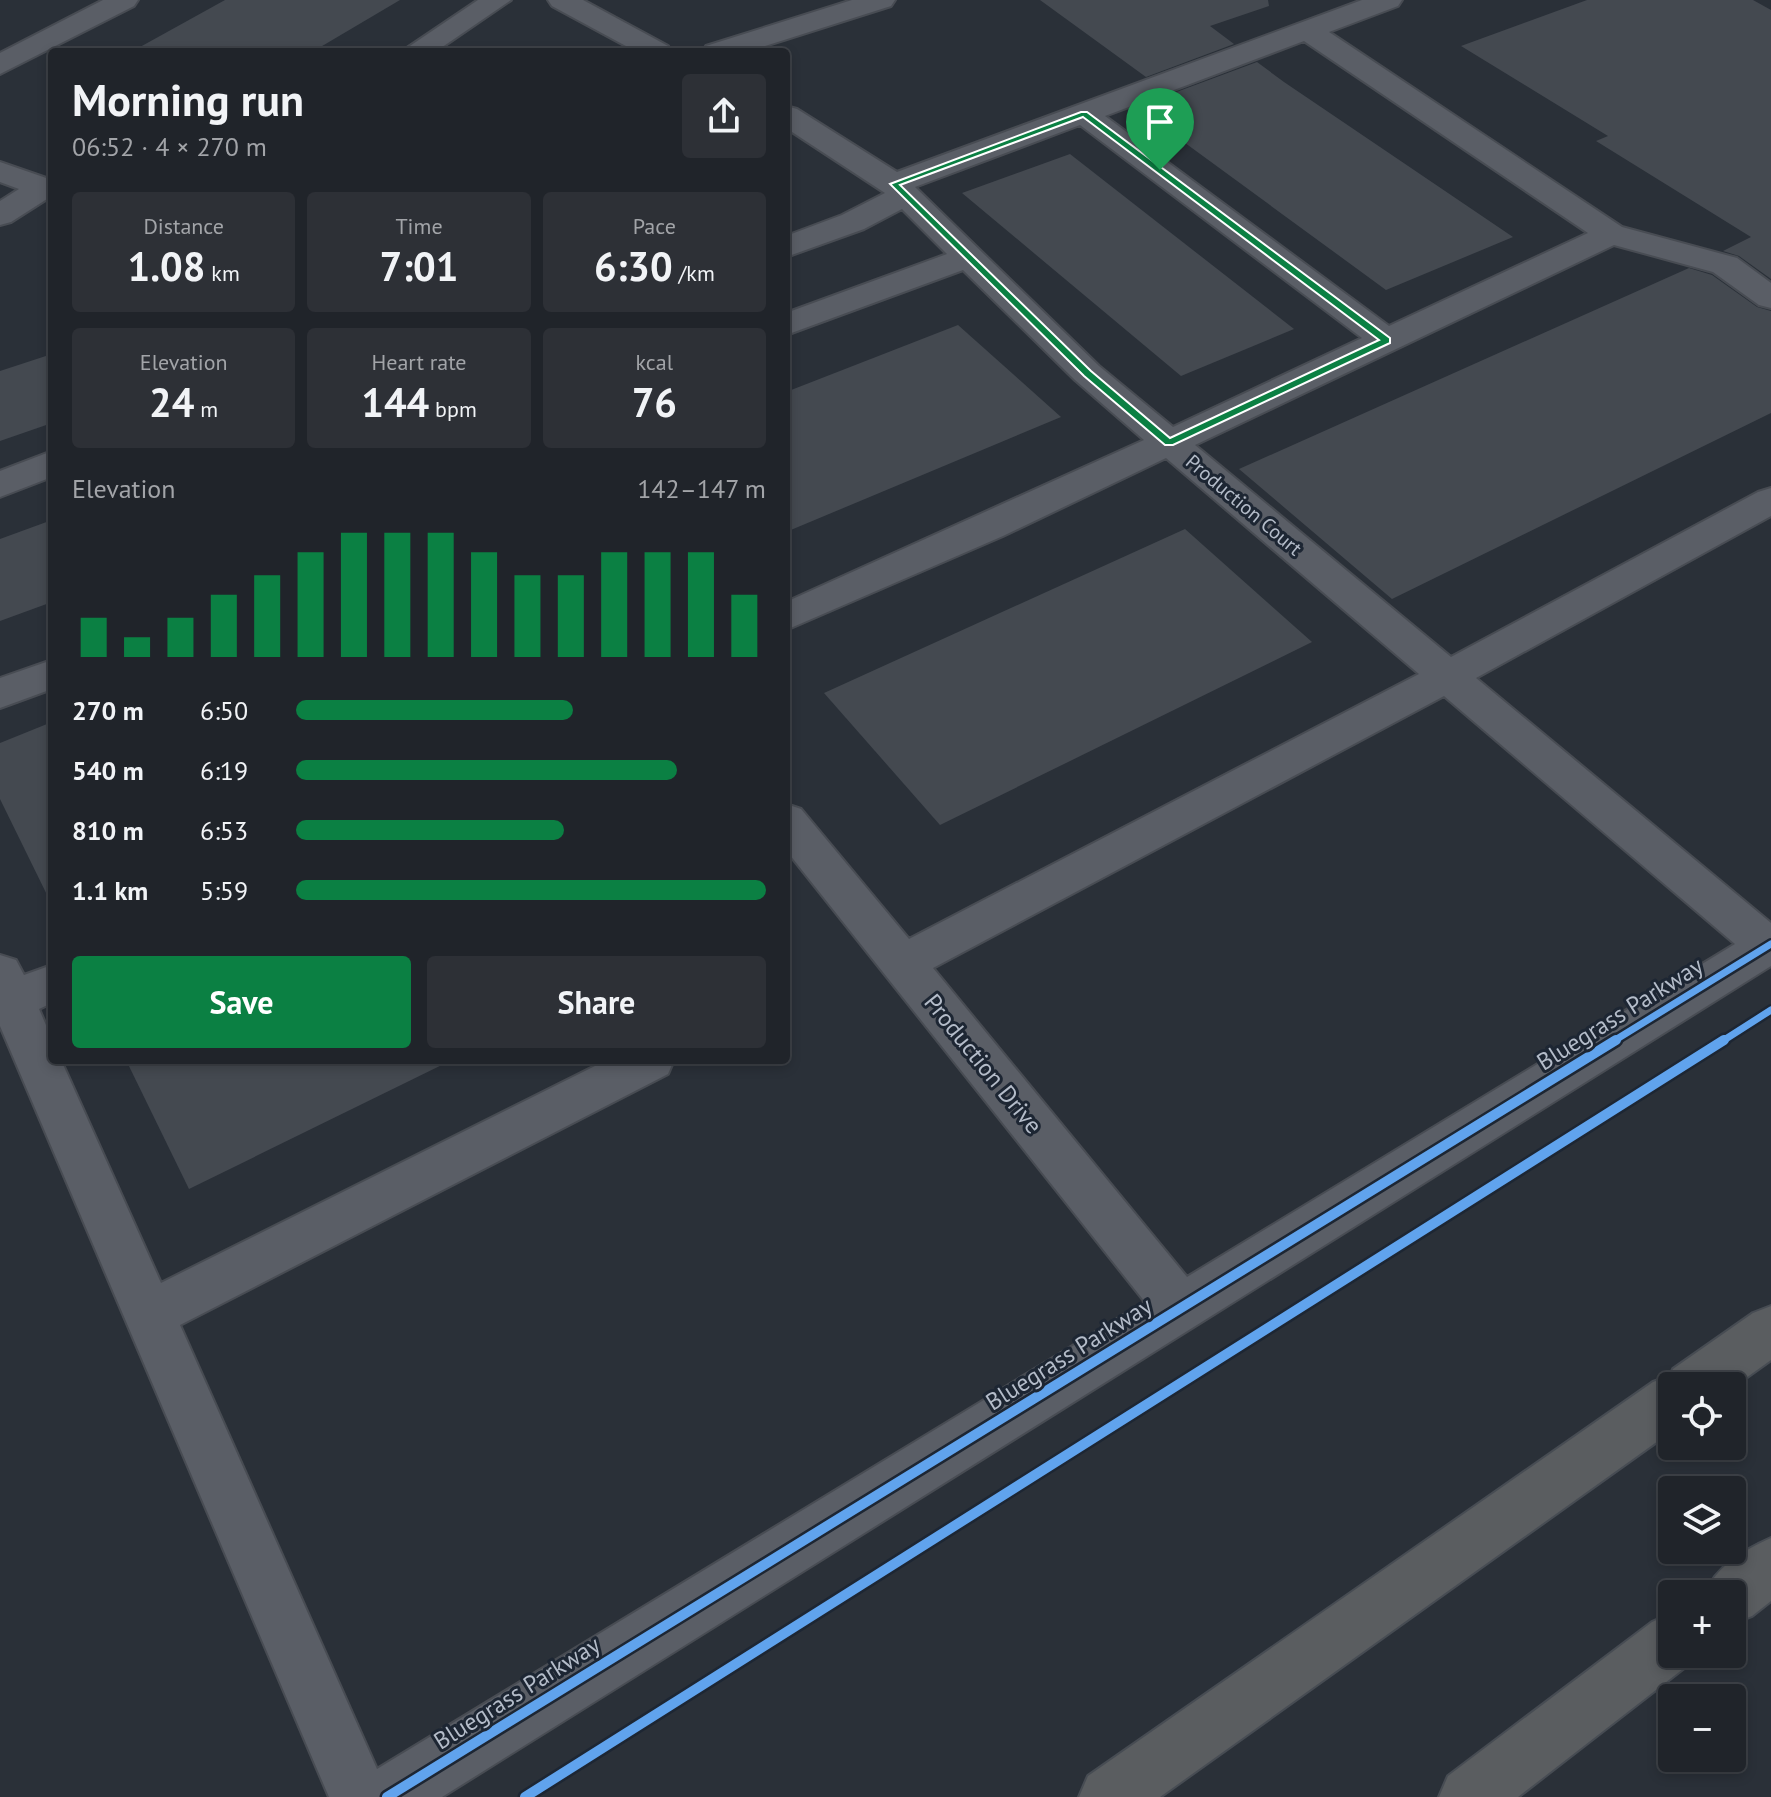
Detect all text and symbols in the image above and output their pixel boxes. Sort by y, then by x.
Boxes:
text: Morning run [72,71,304,128]
button: share [682,74,766,158]
pin [1126,88,1194,170]
icon: arrive [1138,100,1182,144]
text: 06:52 · 4 × 270 m [72,130,267,163]
text: Distance [143,212,224,240]
text: Time [395,212,443,240]
text: Pace [633,212,676,240]
text: 1.08 [128,240,205,292]
text: 7:01 [380,240,458,292]
text: 6:30 [594,240,673,292]
text: km [205,259,240,287]
text: /km [673,259,715,287]
text: Elevation [140,348,227,376]
text: Heart rate [371,348,467,376]
text: kcal [636,348,673,376]
text: 24 [149,376,194,428]
text: 144 [361,376,429,428]
text: 76 [632,376,677,428]
text: m [194,395,218,423]
text: bpm [429,395,477,423]
street label: Production Court [1180,449,1308,561]
text: Elevation [72,472,176,505]
text: 142–147 m [637,472,766,505]
text: 270 m [72,694,144,727]
text: 6:50 [200,694,248,727]
text: 540 m [72,754,144,787]
text: 6:19 [200,754,248,787]
text: 810 m [72,814,144,847]
text: 6:53 [200,814,248,847]
text: 1.1 km [72,874,148,907]
text: 5:59 [200,874,248,907]
street label: Bluegrass Parkway [1531,950,1709,1077]
button: Save [72,956,411,1048]
button: Share [427,956,766,1048]
street label: Production Drive [918,987,1049,1140]
street label: Bluegrass Parkway [980,1290,1158,1417]
map controls [1658,1372,1746,1772]
button: locate [1658,1372,1746,1460]
button: layers [1658,1476,1746,1564]
button: + [1658,1580,1746,1668]
street label: Bluegrass Parkway [428,1629,606,1756]
button: − [1658,1684,1746,1772]

